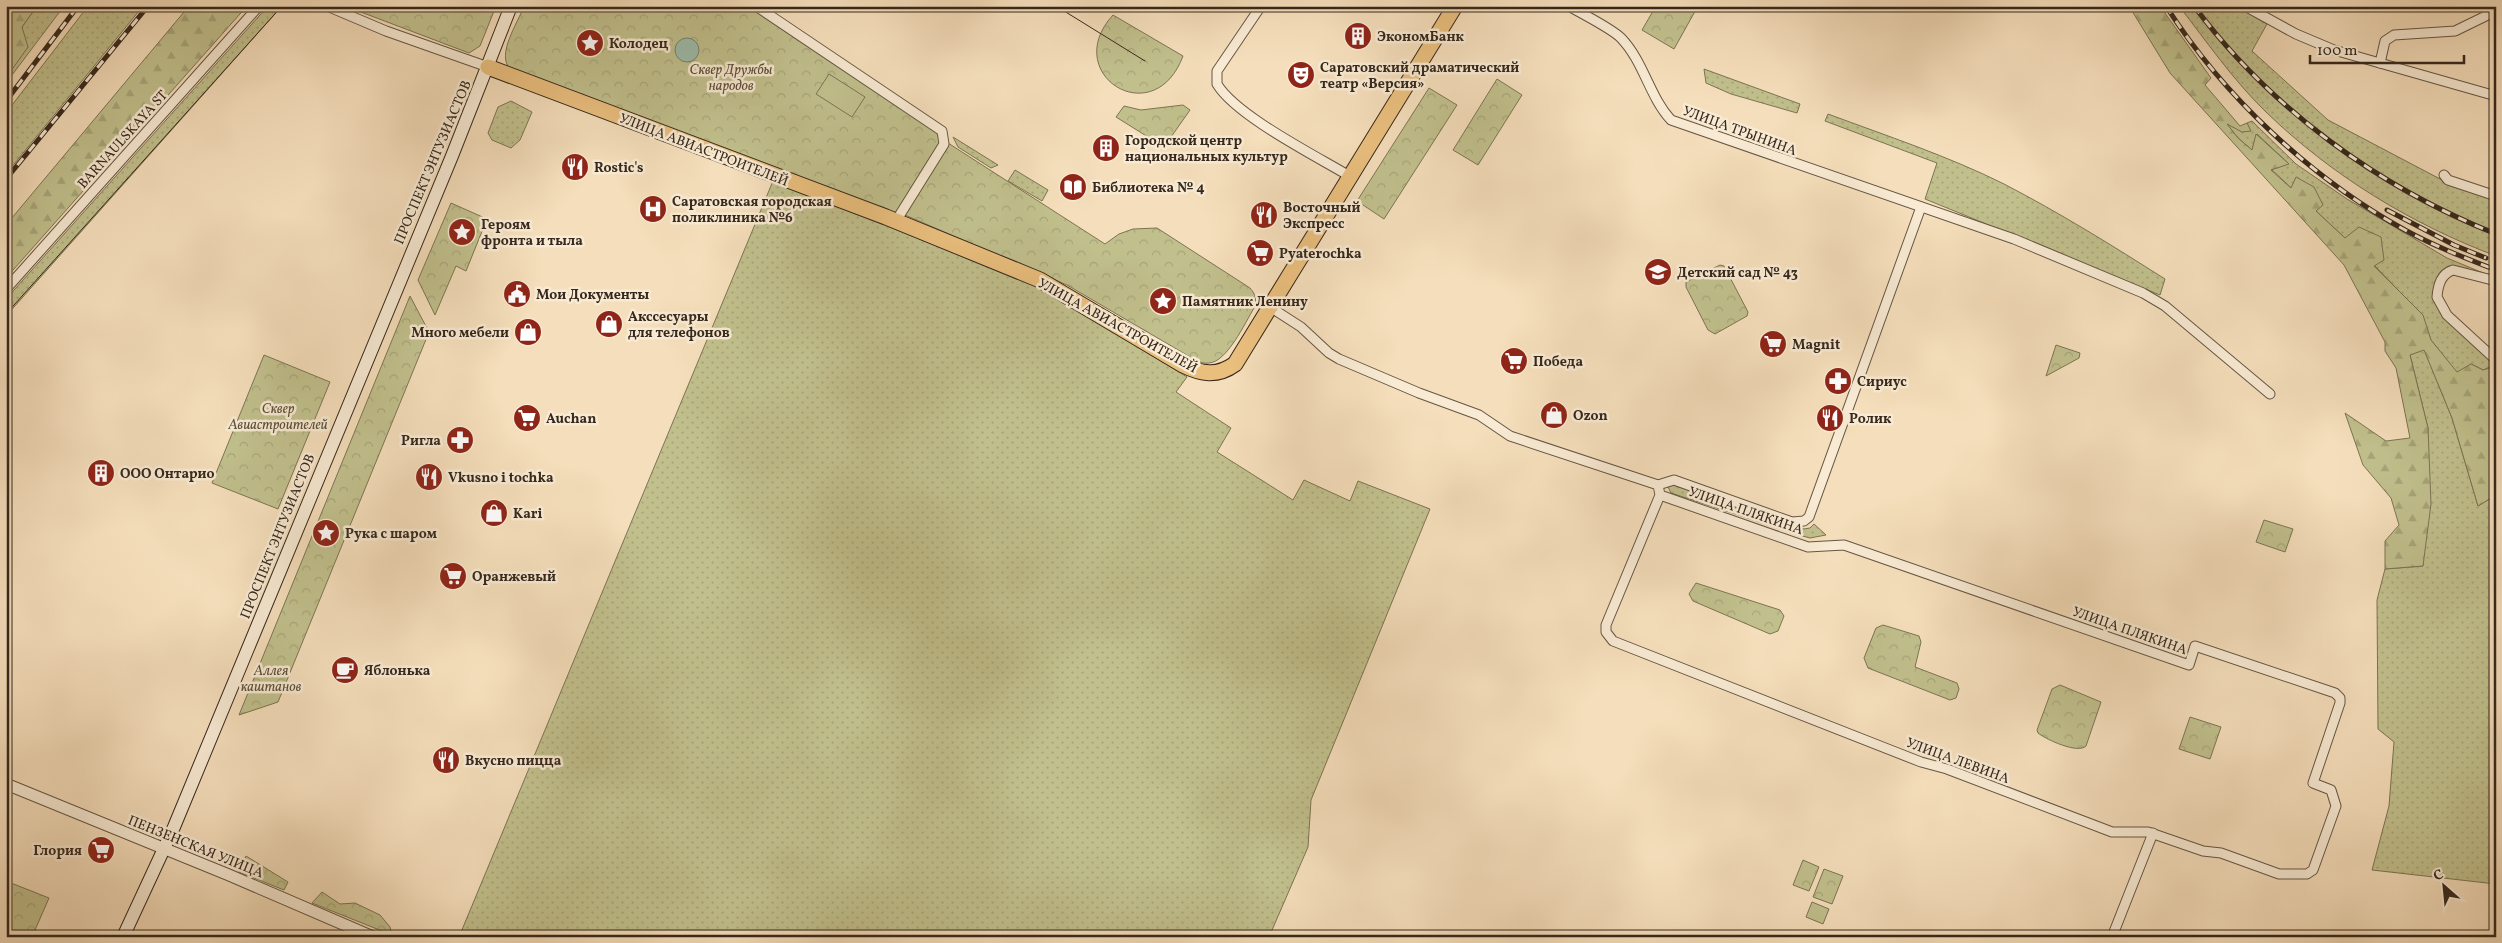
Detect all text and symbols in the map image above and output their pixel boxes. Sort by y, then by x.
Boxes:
building icon: ЭкономБанк [1343,21,1373,51]
place icon: Колодец [575,28,605,58]
place label: ЭкономБанк [1377,28,1465,47]
scale bar [2310,32,2463,64]
place label: Колодец [609,35,669,54]
text: 100 m [2317,41,2357,62]
place label: Саратовский драматический театр «Версия» [1320,59,1519,94]
theatre icon: Саратовский драматический театр «Версия» [1286,60,1316,90]
park label: Сквер Дружбы народов [689,61,773,96]
street label: ПРОСПЕКТ ЭНТУЗИАСТОВ [390,78,477,248]
street label: BARNAULSKAYA ST [74,87,172,193]
street label: УЛИЦА ТРЫНИНА [1680,102,1799,161]
street label: УЛИЦА АВИАСТРОИТЕЛЕЙ [616,108,791,192]
place label: Городской центр национальных культур [1125,132,1288,167]
building icon: Городской центр национальных культур [1091,133,1121,163]
restaurant icon: Rostic's [560,152,590,182]
place label: Rostic's [594,159,643,178]
library icon: Библиотека № 4 [1058,172,1088,202]
place label: Библиотека № 4 [1092,179,1205,198]
place label: Саратовская городская поликлиника №6 [672,193,832,228]
hospital icon: Саратовская городская поликлиника №6 [638,194,668,224]
place label: Восточный Экспресс [1283,199,1361,234]
restaurant icon: Восточный Экспресс [1249,200,1279,230]
place label: Героям фронта и тыла [481,216,583,251]
place icon: Героям фронта и тыла [447,217,477,247]
supermarket icon: Pyaterochka [1245,238,1275,268]
place label: Pyaterochka [1279,245,1362,264]
school or university icon: Детский сад № 43 [1643,257,1673,287]
place label: Детский сад № 43 [1677,264,1798,283]
street label: УЛИЦА АВИАСТРОИТЕЛЕЙ [1034,273,1201,378]
public building icon: Мои Документы [502,279,532,309]
place label: Мои Документы [536,286,650,305]
place icon: Памятник Ленину [1148,286,1178,316]
place label: Памятник Ленину [1182,293,1308,312]
place label: Акссесуары для телефонов [628,308,730,343]
shop icon: Акссесуары для телефонов [594,309,624,339]
shop icon: Много мебели [513,317,543,347]
place label: Много мебели [411,324,509,343]
supermarket icon: Magnit [1758,329,1788,359]
place label: Magnit [1792,336,1840,355]
supermarket icon: Победа [1499,346,1529,376]
place label: Победа [1533,353,1583,372]
pharmacy icon: Сириус [1823,366,1853,396]
place label: Сириус [1857,373,1907,392]
park label: Сквер Авиастроителей [227,400,328,435]
shop icon: Ozon [1539,400,1569,430]
supermarket icon: Auchan [512,403,542,433]
restaurant icon: Ролик [1815,403,1845,433]
place label: Ozon [1573,407,1608,426]
place label: Auchan [546,410,596,429]
place label: Ролик [1849,410,1892,429]
pharmacy icon: Ригла [445,425,475,455]
place label: Ригла [401,432,441,451]
street label: ПРОСПЕКТ ЭНТУЗИАСТОВ [237,451,320,622]
building icon: ООО Онтарио [86,458,116,488]
restaurant icon: Vkusno i tochka [414,462,444,492]
place label: ООО Онтарио [120,465,215,484]
place label: Vkusno i tochka [448,469,554,488]
street label: УЛИЦА ПЛЯКИНА [1685,483,1806,540]
shop icon: Kari [479,498,509,528]
place label: Kari [513,505,542,524]
place icon: Рука с шаром [311,518,341,548]
place label: Рука с шаром [345,525,438,544]
supermarket icon: Оранжевый [438,561,468,591]
place label: Оранжевый [472,568,556,587]
street label: УЛИЦА ПЛЯКИНА [2069,603,2190,660]
cafe icon: Яблонька [330,655,360,685]
park label: Аллея каштанов [241,662,302,697]
place label: Яблонька [364,662,431,681]
street label: УЛИЦА ЛЕВИНА [1903,734,2012,789]
restaurant icon: Вкусно пицца [431,745,461,775]
place label: Вкусно пицца [465,752,562,771]
street label: ПЕНЗЕНСКАЯ УЛИЦА [125,811,266,883]
supermarket icon: Глория [86,835,116,865]
place label: Глория [33,842,82,861]
north arrow [2420,860,2470,910]
text: С [2430,865,2447,886]

